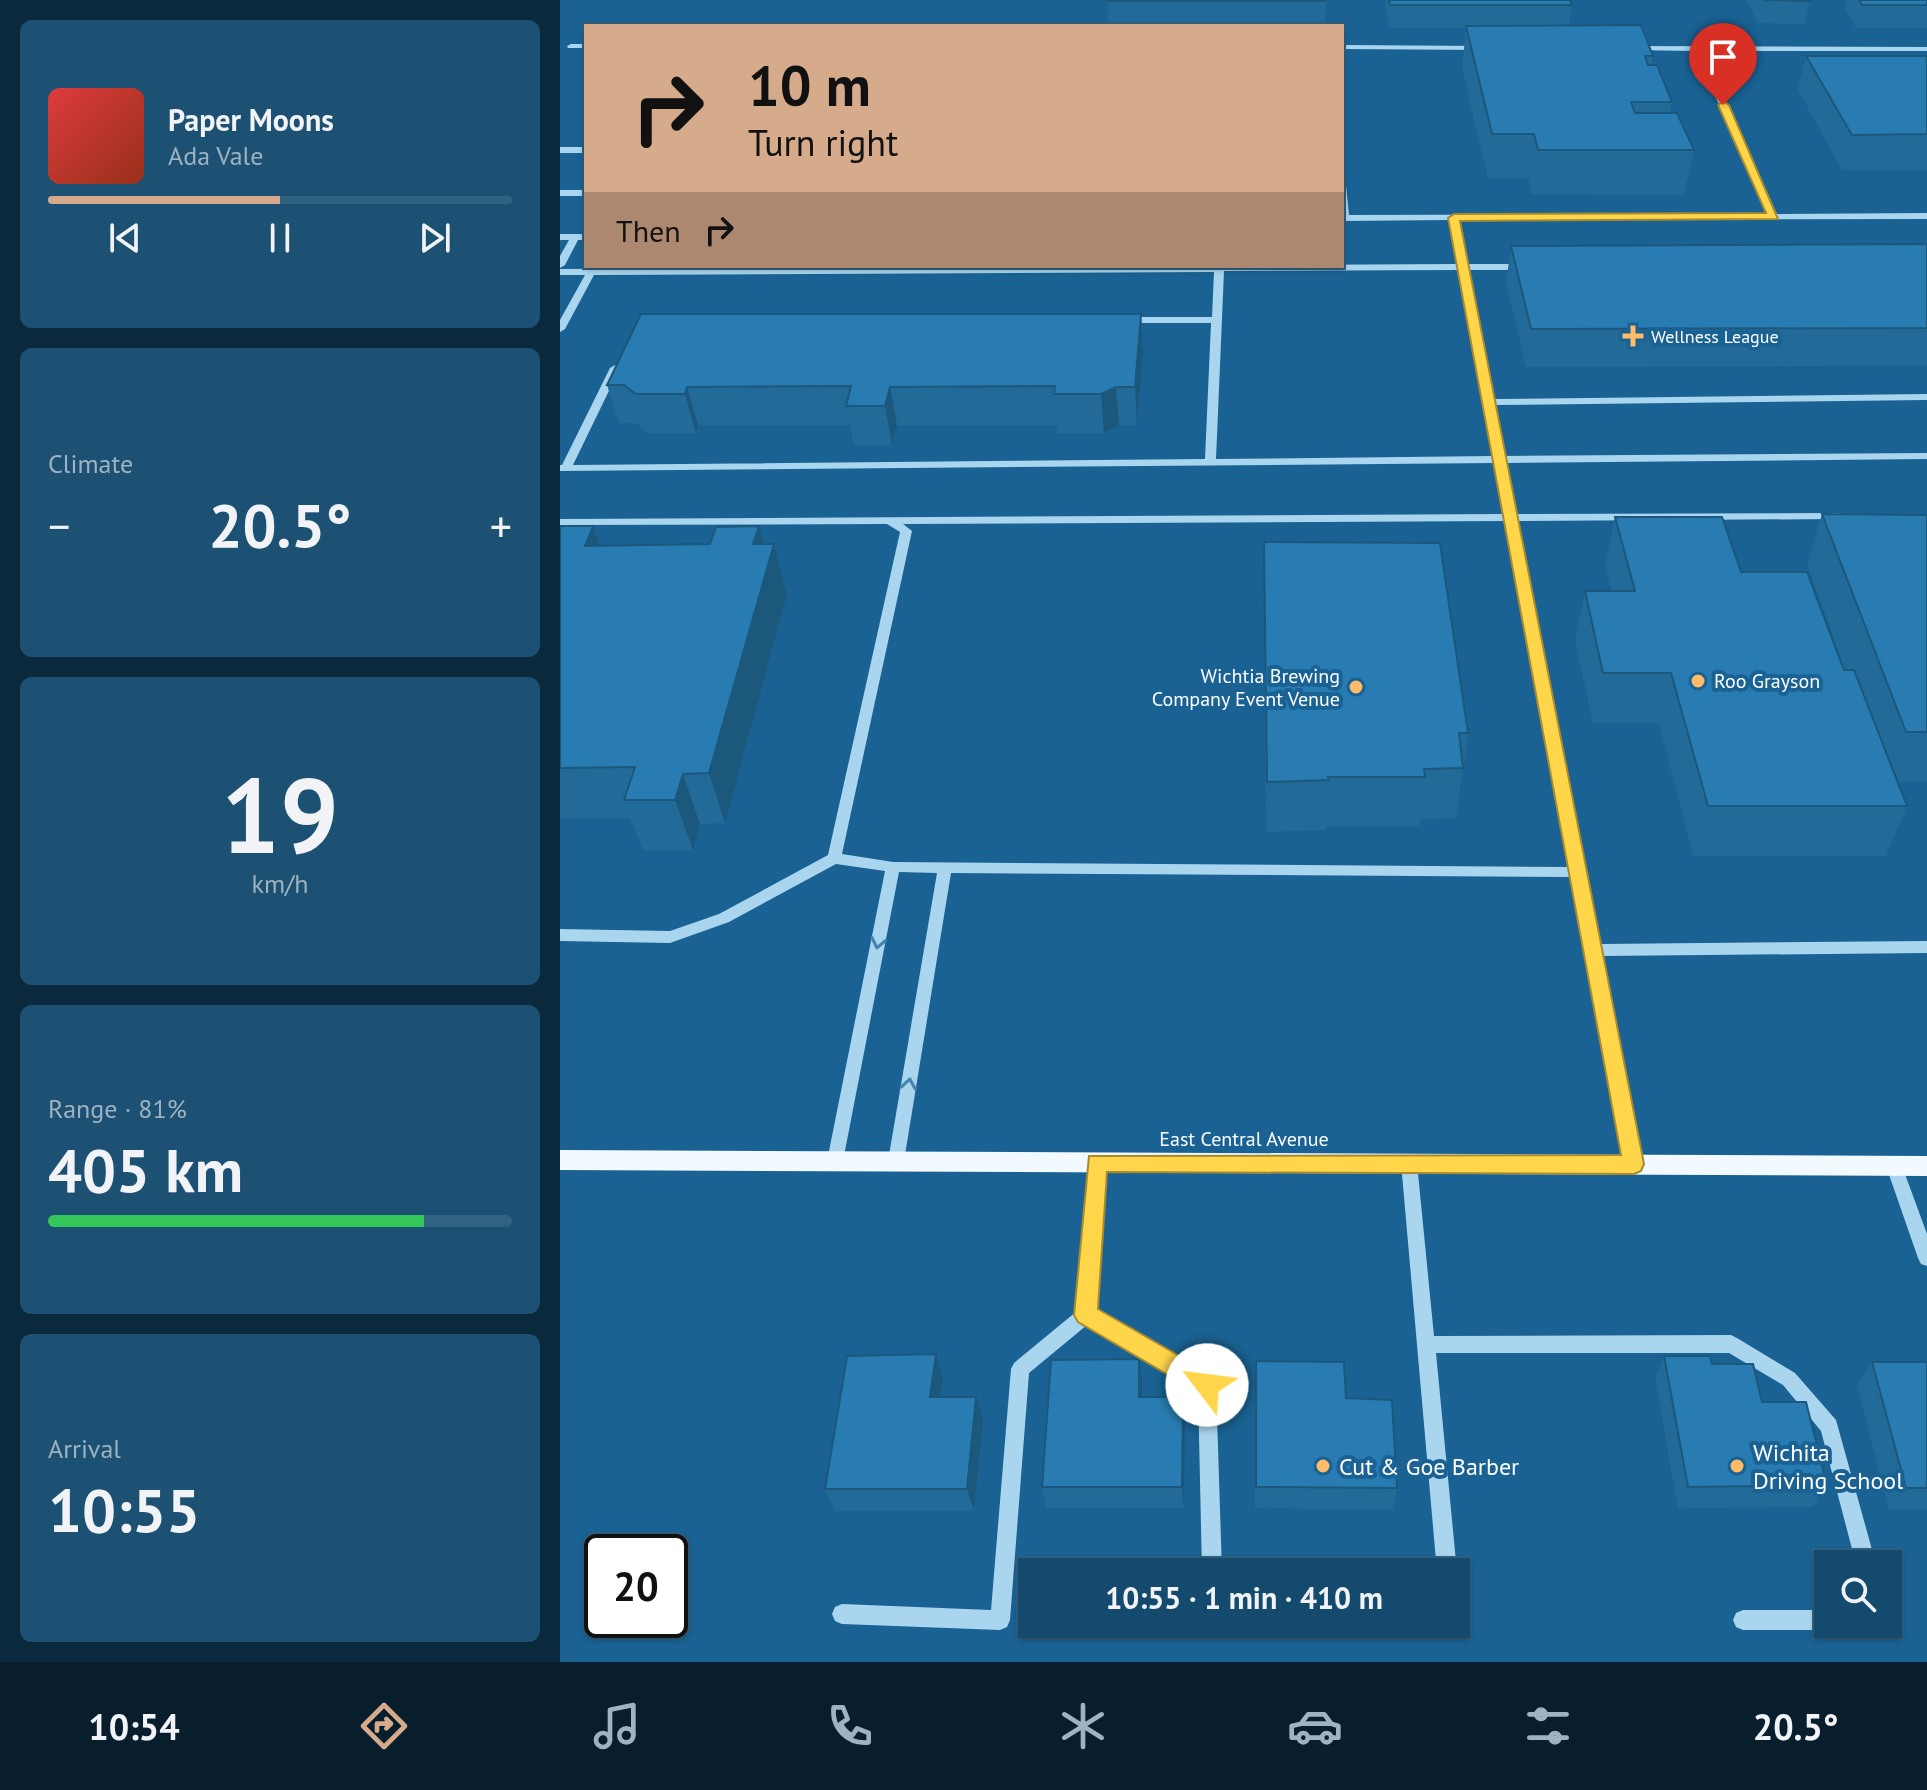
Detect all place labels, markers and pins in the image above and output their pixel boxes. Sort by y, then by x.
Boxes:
pin [1689,23,1757,105]
marker: Wellness League [1622,325,1644,347]
place label: Wellness League [1651,325,1779,348]
place label: Wichtia Brewing Company Event Venue [1152,663,1340,712]
place label: Roo Grayson [1714,668,1820,694]
marker: Roo Grayson [1689,672,1707,690]
marker: Wichtia Brewing Company Event Venue [1347,678,1365,696]
place label: Wichita Driving School [1753,1437,1903,1496]
place label: Cut & Goe Barber [1339,1451,1519,1482]
marker: Cut & Goe Barber [1314,1457,1332,1475]
marker: Wichita Driving School [1728,1457,1746,1475]

